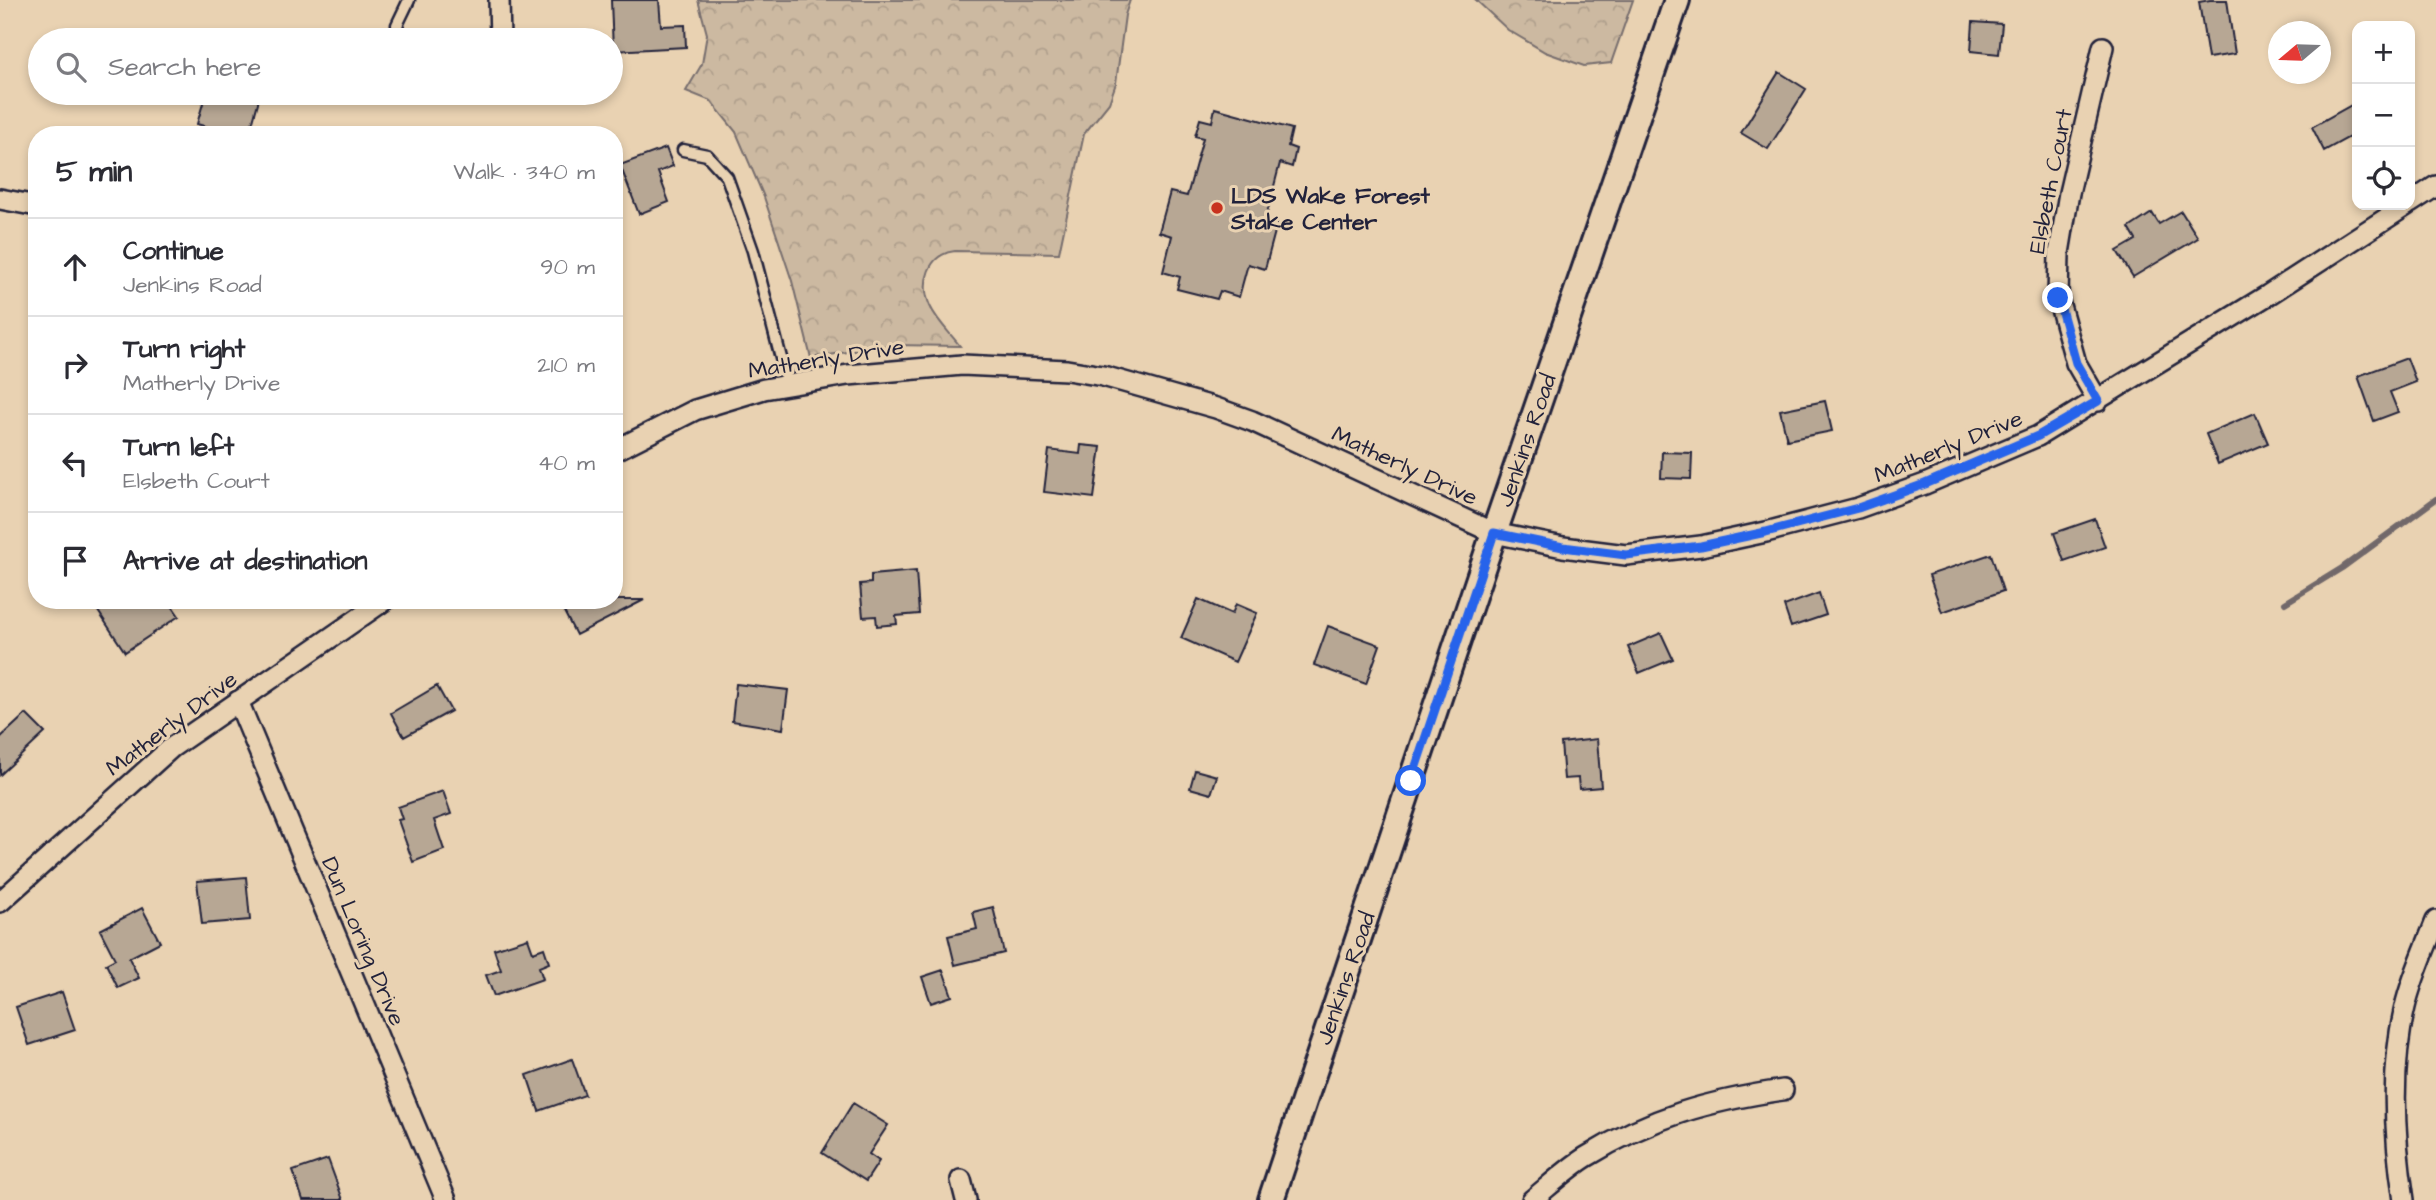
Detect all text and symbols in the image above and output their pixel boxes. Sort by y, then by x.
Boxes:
north arrow [2268,21,2331,84]
map controls [2352,21,2415,210]
button: + [2352,21,2415,84]
search box [28,28,623,105]
icon: search [52,48,90,86]
text: Search here [108,49,261,85]
button: − [2352,84,2415,147]
street label: Elsbeth Court [2021,105,2081,256]
button: locate [2352,147,2415,210]
text: 5 min [56,151,132,193]
text: Walk · 340 m [453,156,595,188]
place label: LDS Wake Forest Stake Center [1230,180,1430,238]
marker: LDS Wake Forest Stake Center [1209,200,1225,216]
text: Continue [123,233,224,269]
icon: ahead [56,248,94,286]
text: 90 m [540,251,595,283]
text: Jenkins Road [123,269,262,301]
route end [2042,282,2073,313]
text: Turn right [123,331,245,367]
street label: Matherly Drive [746,331,907,388]
icon: right [56,346,94,384]
text: 210 m [537,349,595,381]
text: Matherly Drive [123,367,280,399]
street label: Jenkins Road [1489,369,1565,511]
street label: Matherly Drive [1869,403,2028,492]
street label: Matherly Drive [1326,418,1483,515]
text: Turn left [123,429,234,465]
icon: left [56,444,94,482]
text: 40 m [538,447,595,479]
text: Elsbeth Court [123,465,270,497]
icon: arrive [56,542,94,580]
text: Arrive at destination [123,543,368,579]
street label: Matherly Drive [99,664,245,785]
route start [1395,765,1426,796]
street label: Dun Loring Drive [312,852,413,1031]
street label: Jenkins Road [1308,907,1384,1049]

